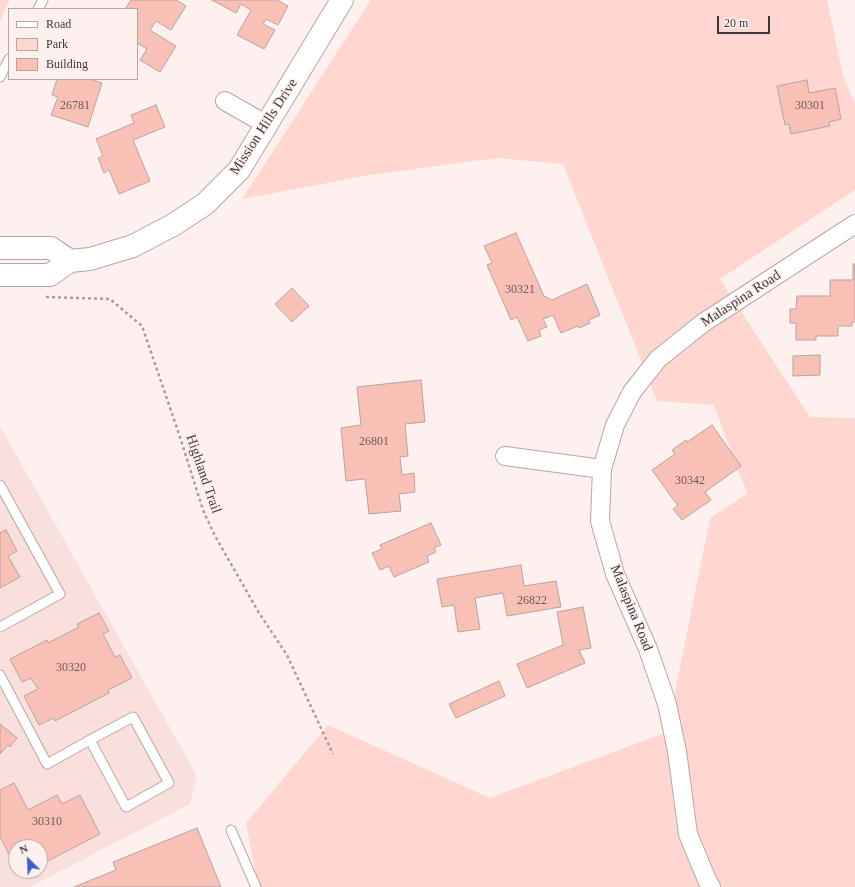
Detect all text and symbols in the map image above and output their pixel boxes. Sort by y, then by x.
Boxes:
legend [8,8,138,80]
scale bar [719,8,772,34]
text: 20 m [724,16,748,30]
text: Road [46,17,71,31]
text: Park [46,37,68,51]
text: Building [46,57,88,71]
street label: Mission Hills Drive [227,76,301,178]
house number: 26781 [60,99,90,113]
house number: 30301 [795,99,825,113]
street label: Malaspina Road [698,267,784,331]
house number: 30321 [505,283,535,297]
street label: Highland Trail [182,432,224,516]
house number: 26801 [359,435,389,449]
house number: 30342 [675,474,705,488]
street label: Malaspina Road [606,562,656,654]
house number: 26822 [517,594,547,608]
house number: 30320 [56,661,86,675]
house number: 30310 [32,815,62,829]
north arrow [8,839,48,879]
text: N [17,842,30,856]

